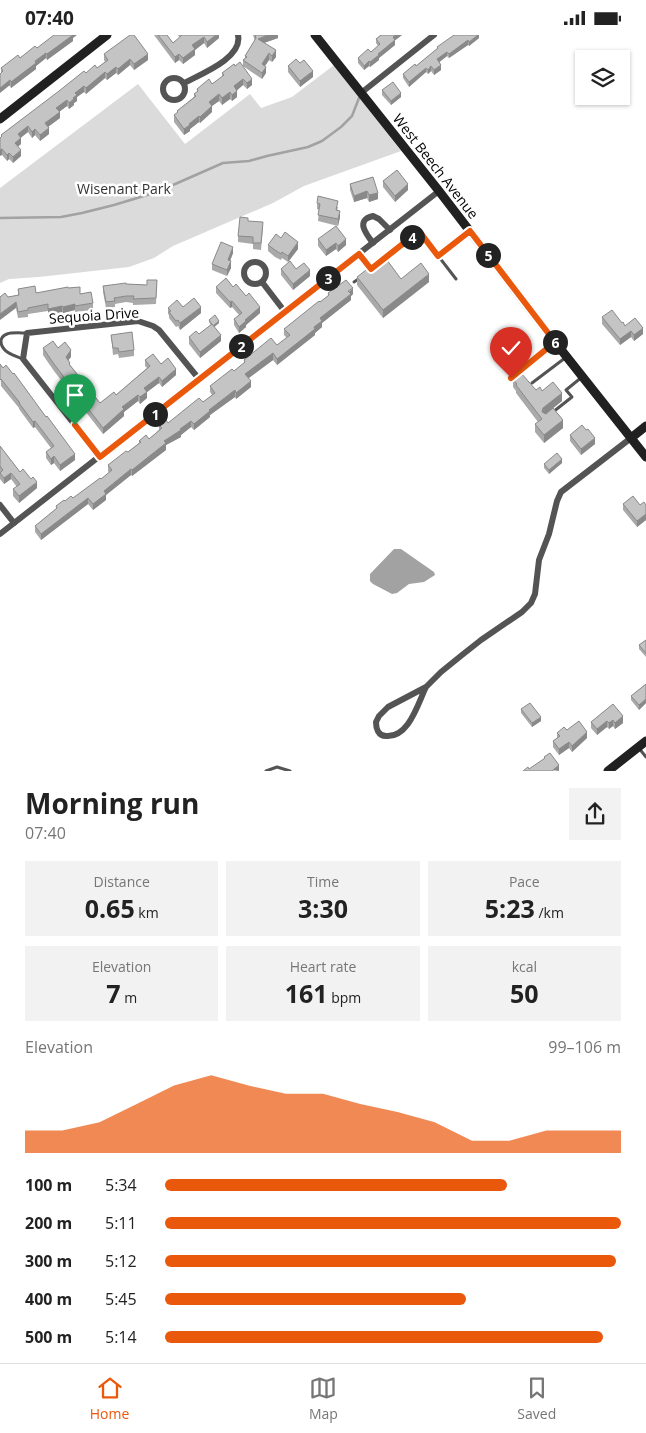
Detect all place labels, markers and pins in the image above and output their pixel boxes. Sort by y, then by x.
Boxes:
pin: 4 [400,225,424,249]
pin: 5 [476,243,500,267]
pin: 3 [316,265,340,291]
pin [490,327,532,378]
pin: 6 [542,329,568,355]
pin: 2 [228,333,254,359]
pin [54,374,96,425]
pin: 1 [142,401,168,427]

